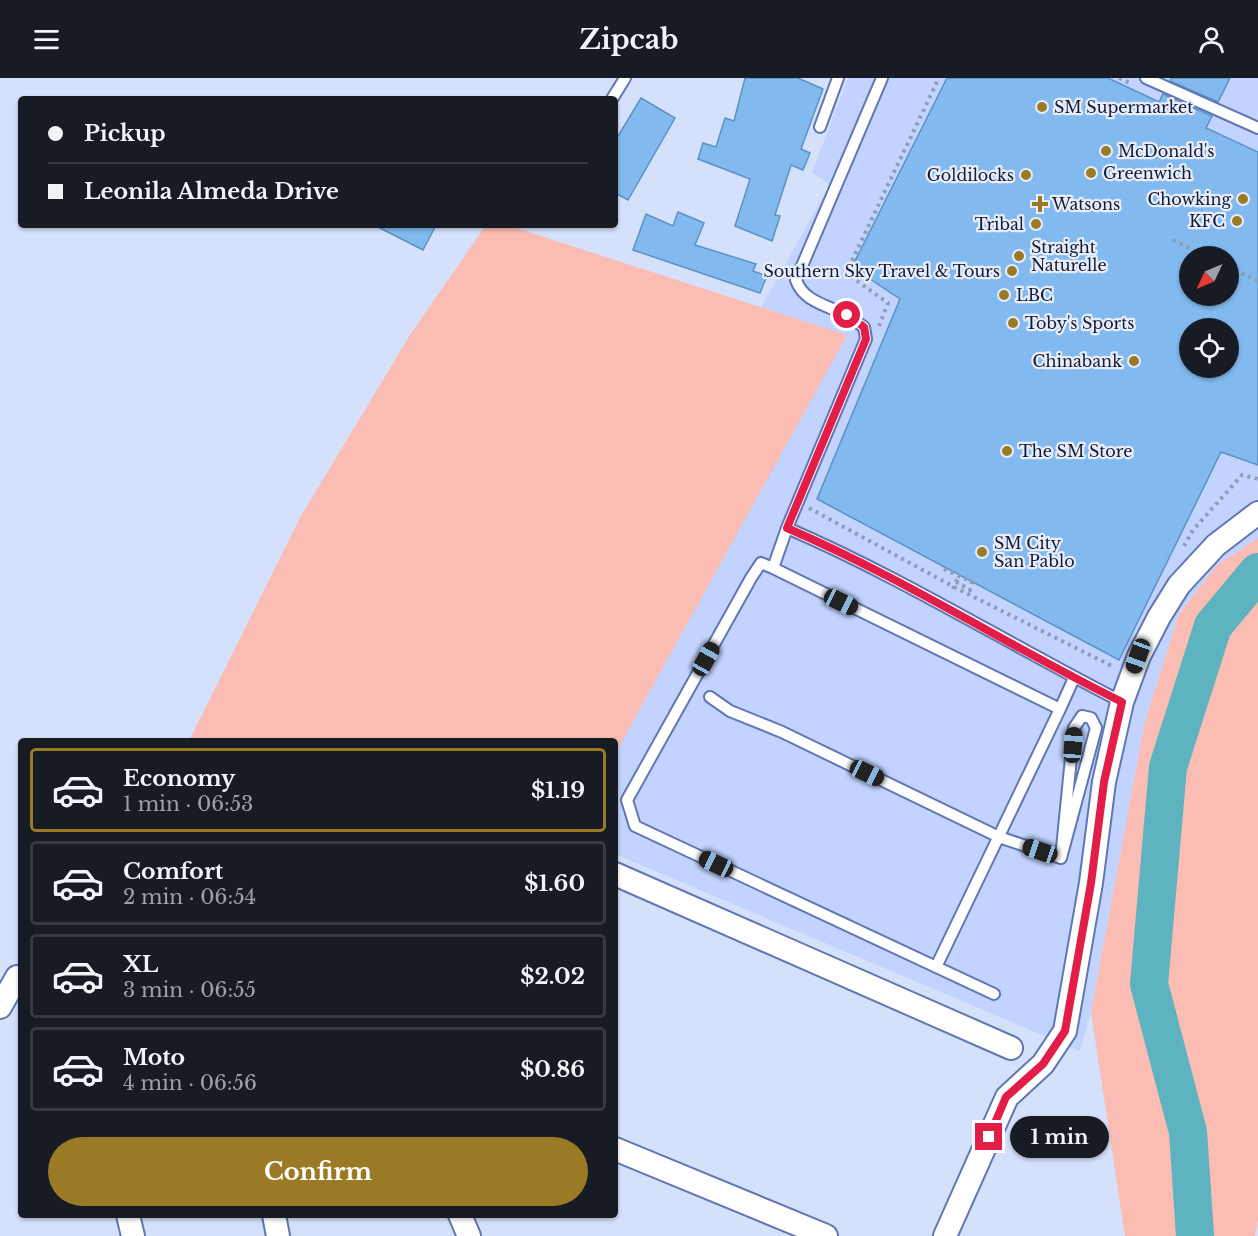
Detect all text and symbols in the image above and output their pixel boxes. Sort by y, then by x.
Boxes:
icon: menu [30,23,63,56]
text: Zipcab [579,23,679,56]
icon: person [1195,23,1228,56]
place label: SM Supermarket [1054,97,1193,117]
marker: SM Supermarket [1035,100,1049,114]
text: Pickup [84,120,166,147]
place label: McDonald's [1118,141,1215,161]
marker: McDonald's [1099,144,1113,158]
place label: Greenwich [1103,163,1192,183]
place label: Goldilocks [927,165,1014,185]
marker: Greenwich [1084,166,1098,180]
marker: Goldilocks [1019,168,1033,182]
text: Leonila Almeda Drive [84,178,339,205]
place label: Chowking [1148,189,1231,209]
marker: Chowking [1236,192,1250,206]
place label: Watsons [1051,194,1120,214]
marker: Watsons [1033,197,1047,211]
place label: KFC [1189,211,1225,231]
place label: Tribal [975,214,1024,234]
marker: KFC [1230,214,1244,228]
marker: Tribal [1029,217,1043,231]
place label: Straight Naturelle [1031,237,1107,275]
north arrow [1179,246,1239,306]
map controls [1179,246,1239,378]
marker: Straight Naturelle [1012,249,1026,263]
place label: Southern Sky Travel & Tours [763,261,1000,281]
marker: Southern Sky Travel & Tours [1005,264,1019,278]
place label: LBC [1016,285,1053,305]
marker: LBC [997,288,1011,302]
route start [833,301,860,328]
place label: Toby's Sports [1025,313,1135,333]
marker: Toby's Sports [1006,316,1020,330]
button: locate [1179,318,1239,378]
place label: Chinabank [1033,351,1122,371]
marker: Chinabank [1127,354,1141,368]
place label: The SM Store [1019,441,1132,461]
marker: The SM Store [1000,444,1014,458]
place label: SM City San Pablo [994,533,1075,571]
marker: SM City San Pablo [975,545,989,559]
car [821,586,861,618]
car [1123,636,1153,676]
car [689,639,723,679]
car [1063,726,1083,764]
car [847,757,887,789]
icon: car [51,763,105,817]
text: Economy [123,765,235,792]
text: $1.19 [531,777,585,804]
text: 1 min · 06:53 [123,792,253,816]
car [1020,837,1060,865]
car [696,848,736,880]
icon: car [51,856,105,910]
text: Comfort [123,858,223,885]
text: $1.60 [524,870,585,897]
text: 2 min · 06:54 [123,885,256,909]
icon: car [51,949,105,1003]
text: XL [123,951,158,978]
text: $2.02 [520,963,585,990]
text: 3 min · 06:55 [123,978,256,1002]
icon: car [51,1042,105,1096]
text: Moto [123,1044,185,1071]
text: $0.86 [520,1056,585,1083]
text: 4 min · 06:56 [123,1071,257,1095]
callout: 1 min [1010,1116,1109,1158]
route end [975,1123,1002,1150]
text: 1 min [1031,1125,1088,1149]
button: Confirm [48,1137,588,1206]

